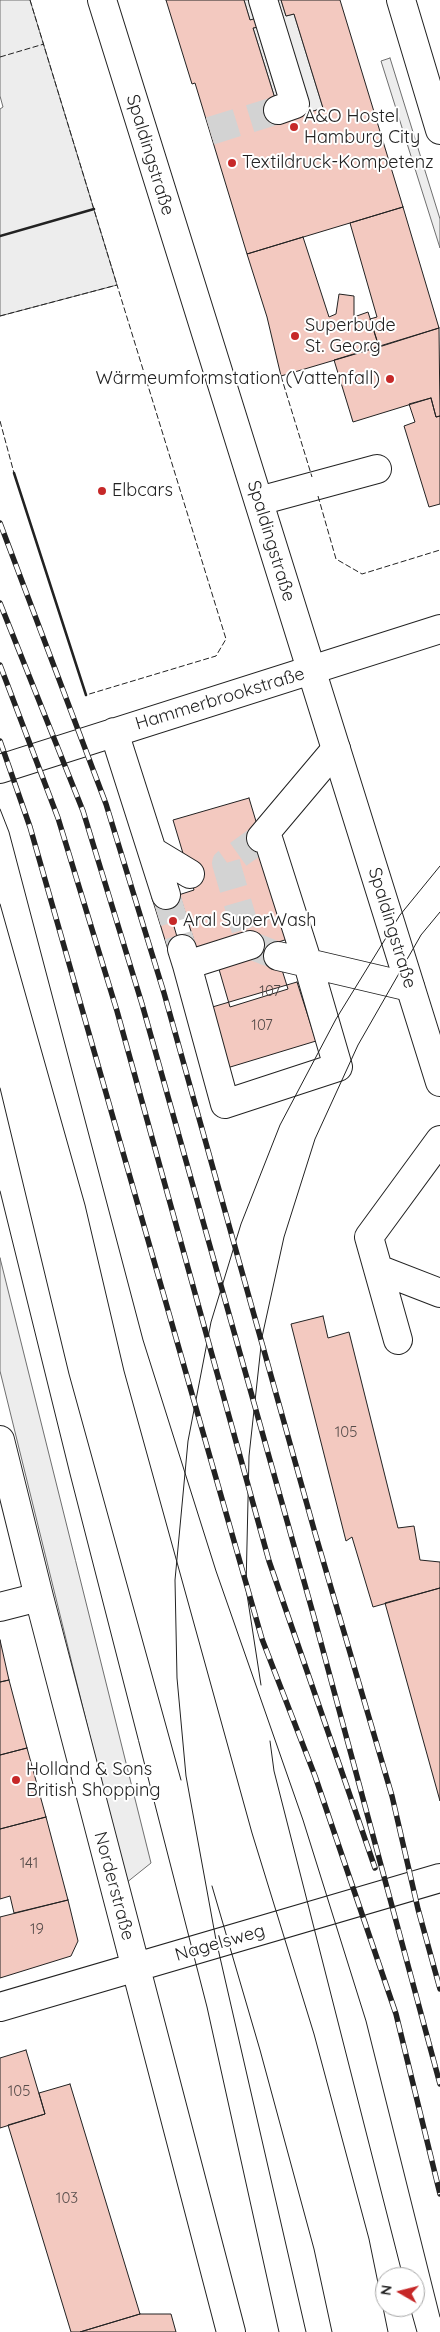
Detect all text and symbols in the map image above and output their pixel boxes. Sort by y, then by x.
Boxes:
street label: Spaldingstraße [121,92,179,218]
place label: A&O Hostel Hamburg City [304,106,420,148]
marker: A&O Hostel Hamburg City [288,121,300,133]
place label: Textildruck-Kompetenz [242,152,434,174]
marker: Textildruck-Kompetenz [226,157,238,169]
place label: Superbude St. Georg [305,315,396,358]
marker: Superbude St. Georg [289,330,301,342]
place label: Wärmeumformstation (Vattenfall) [96,368,380,390]
marker: Wärmeumformstation (Vattenfall) [384,373,396,385]
street label: Spaldingstraße [242,478,300,604]
place label: Elbcars [112,480,173,502]
marker: Elbcars [96,485,108,497]
street label: Hammerbrookstraße [133,663,307,735]
street label: Spaldingstraße [363,865,421,991]
place label: Aral SuperWash [183,910,316,932]
marker: Aral SuperWash [167,915,179,927]
house number: 107 [259,982,281,1000]
house number: 107 [251,1016,273,1034]
house number: 105 [335,1423,357,1441]
place label: Holland & Sons British Shopping [26,1759,161,1802]
marker: Holland & Sons British Shopping [10,1774,22,1786]
street label: Norderstraße [89,1829,139,1943]
house number: 141 [20,1854,38,1872]
house number: 19 [30,1920,44,1938]
street label: Nagelsweg [173,1920,267,1966]
house number: 105 [8,2082,30,2100]
house number: 103 [56,2189,78,2207]
north arrow [375,2267,425,2317]
text: N [377,2284,396,2296]

